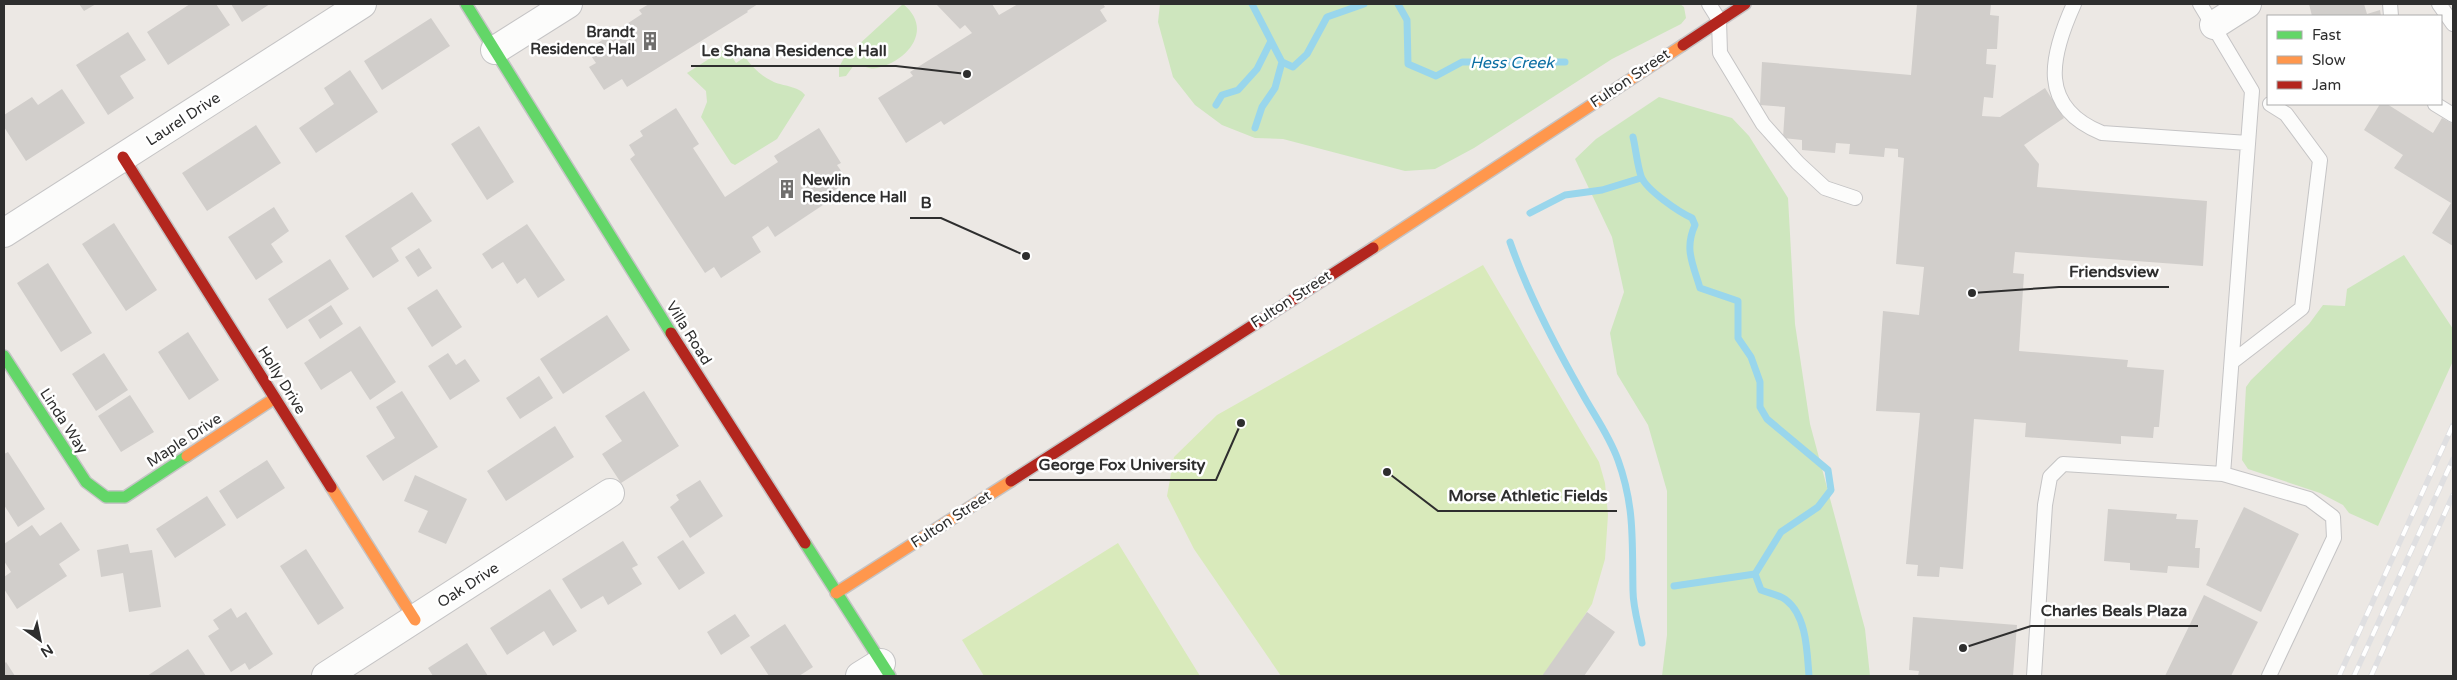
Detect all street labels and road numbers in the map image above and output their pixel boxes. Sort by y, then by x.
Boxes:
street label: Fulton Street [1587,45,1673,111]
street label: Laurel Drive [143,88,223,150]
street label: Fulton Street [1247,266,1335,332]
street label: Villa Road [662,298,716,368]
street label: Holly Drive [254,343,310,417]
street label: Linda Way [36,385,92,457]
street label: Maple Drive [143,409,225,471]
street label: Fulton Street [907,486,995,552]
street label: Oak Drive [434,559,502,611]

